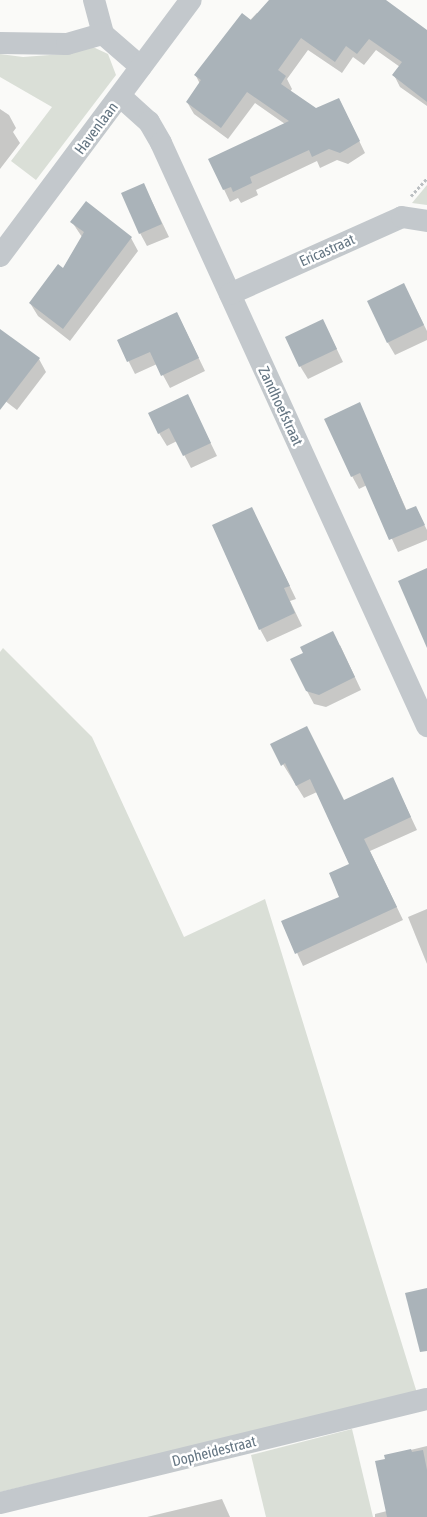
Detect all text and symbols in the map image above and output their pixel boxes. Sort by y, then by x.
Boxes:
street label: Havenlaan [70,98,122,158]
street label: Ericastraat [296,230,358,270]
street label: Zandhoefstraat [255,363,307,449]
street label: Dopheidestraat [170,1432,258,1470]

